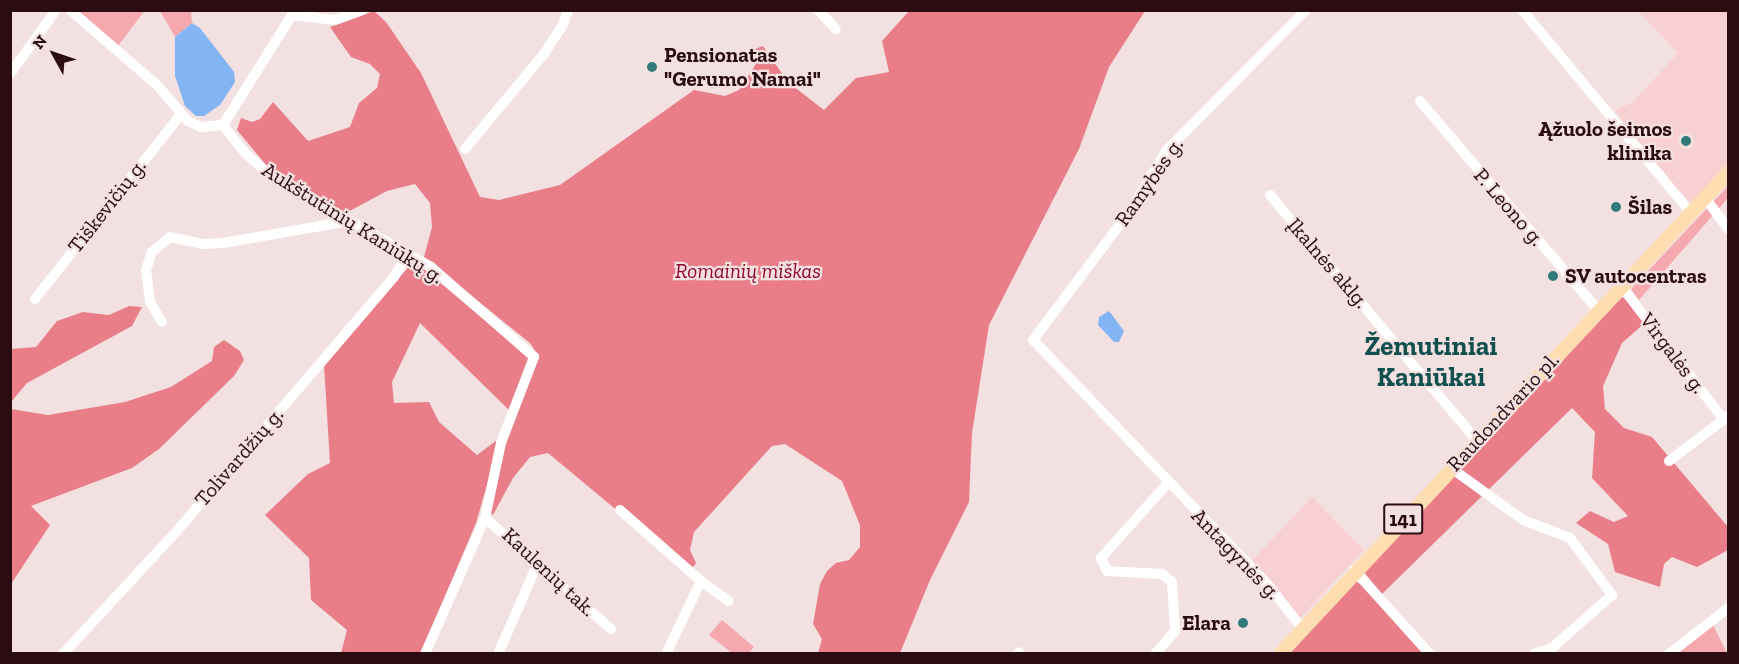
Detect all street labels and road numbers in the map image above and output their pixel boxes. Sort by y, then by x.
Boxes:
street label: Ramybės g. [1109,133,1189,231]
street label: Tiškevičių g. [62,154,152,258]
street label: Aukštutinių Kaniūkų g. [258,157,448,289]
street label: P. Leono g. [1468,163,1550,251]
street label: Įkalnės aklg. [1282,213,1374,313]
street label: Virgalės g. [1634,308,1712,398]
street label: Raudondvario pl. [1442,347,1564,477]
street label: Tolivardžių g. [189,402,289,512]
road number: 141 [1382,502,1424,536]
street label: Antagynės g. [1186,503,1286,605]
street label: Kaulenių tak. [497,522,601,622]

